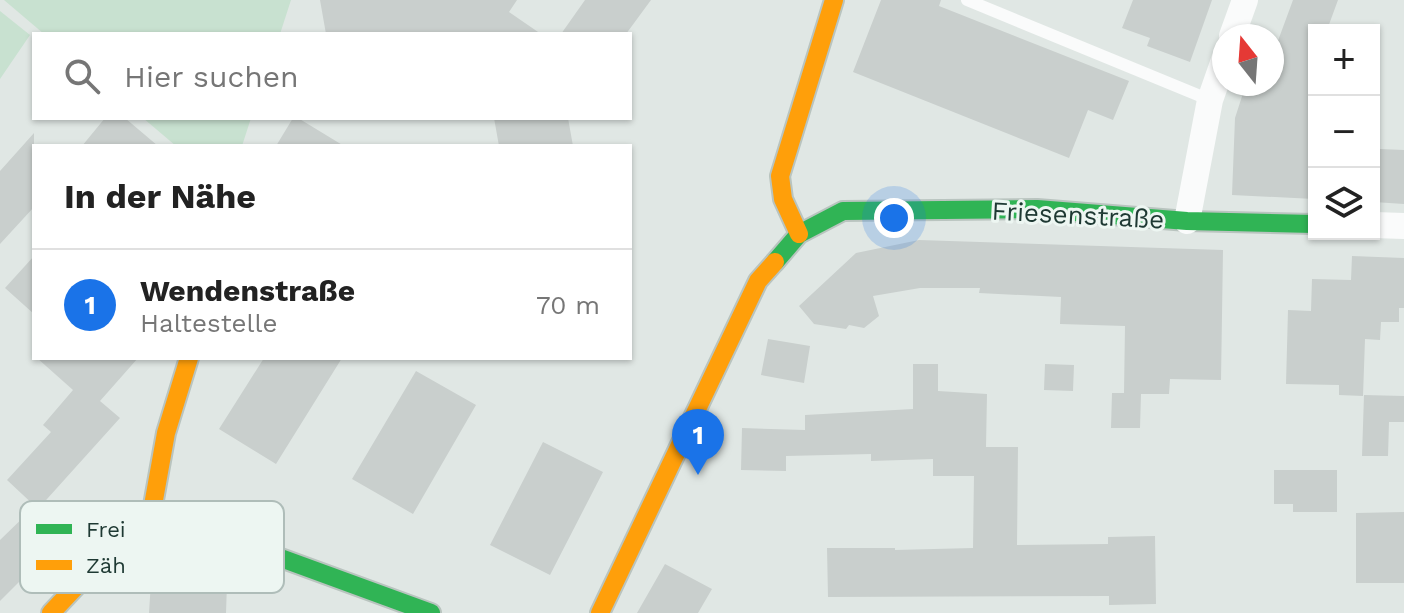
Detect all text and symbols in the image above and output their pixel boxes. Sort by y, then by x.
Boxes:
north arrow [1212,24,1284,96]
map controls [1308,24,1380,240]
button: + [1308,24,1380,96]
search box [32,32,632,120]
icon: search [60,54,104,98]
text: Hier suchen [124,59,299,94]
button: − [1308,96,1380,168]
button: layers [1308,168,1380,240]
text: In der Nähe [64,176,256,216]
street label: Friesenstraße [991,196,1165,234]
your location [874,198,914,238]
text: Wendenstraße [140,273,355,308]
text: 1 [84,290,96,320]
text: 70 m [536,290,600,320]
text: Haltestelle [140,308,278,338]
pin: 1 [672,409,724,475]
legend [20,501,284,593]
text: Frei [86,517,126,542]
text: Zäh [86,553,126,578]

